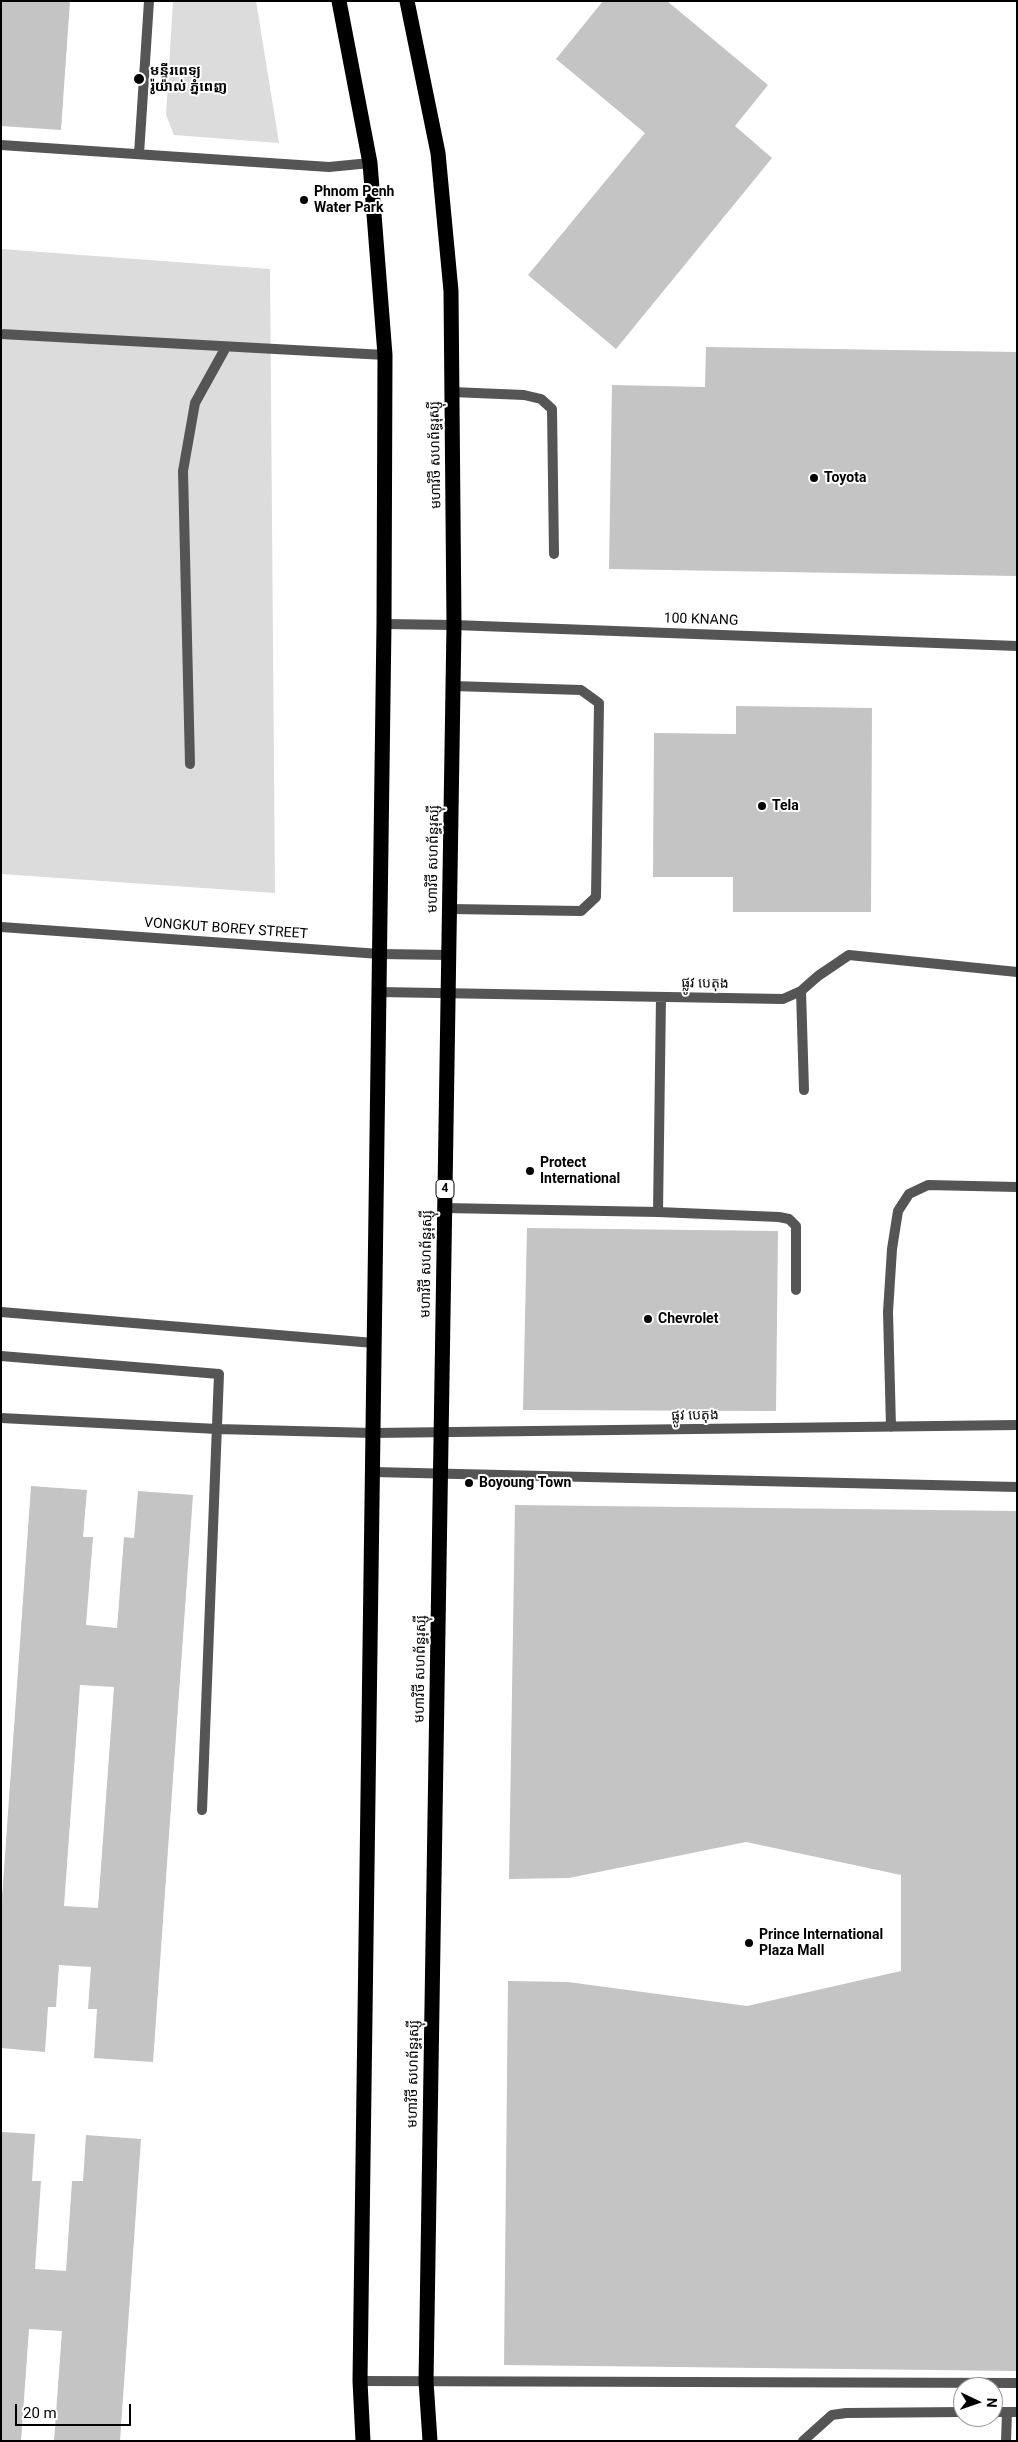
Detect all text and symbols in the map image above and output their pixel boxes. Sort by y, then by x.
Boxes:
place label: មន្ទីរពេទ្យ រ៉ូយ៉ាល់ ភ្នំពេញ [150,63,227,95]
marker: មន្ទីរពេទ្យ រ៉ូយ៉ាល់ ភ្នំពេញ [132,72,146,86]
place label: Phnom Penh Water Park [314,184,394,216]
marker: Phnom Penh Water Park [298,194,310,206]
street label: មហាវិថី សហព័ន្ធរុស្ស៊ី [427,401,445,509]
place label: Toyota [824,470,866,486]
marker: Toyota [808,472,820,484]
street label: 100 KNANG [663,610,739,630]
place label: Tela [772,798,799,814]
marker: Tela [756,800,768,812]
street label: មហាវិថី សហព័ន្ធរុស្ស៊ី [425,805,443,913]
street label: VONGKUT BOREY STREET [144,915,308,943]
street label: ផ្លូវ បេតុង [681,975,729,993]
place label: Protect International [540,1155,620,1188]
marker: Protect International [524,1165,536,1177]
road number: 4 [436,1180,454,1198]
street label: មហាវិថី សហព័ន្ធរុស្ស៊ី [418,1210,436,1318]
place label: Chevrolet [658,1311,718,1327]
marker: Chevrolet [642,1313,654,1325]
street label: ផ្លូវ បេតុង [671,1407,719,1425]
place label: Boyoung Town [479,1475,571,1491]
marker: Boyoung Town [463,1477,475,1489]
street label: មហាវិថី សហព័ន្ធរុស្ស៊ី [412,1615,430,1723]
place label: Prince International Plaza Mall [759,1927,883,1960]
marker: Prince International Plaza Mall [743,1937,755,1949]
street label: មហាវិថី សហព័ន្ធរុស្ស៊ី [405,2020,423,2128]
north arrow [953,2377,1003,2427]
scale bar [18,2394,134,2426]
text: N [984,2397,1000,2408]
text: 20 m [23,2404,57,2422]

